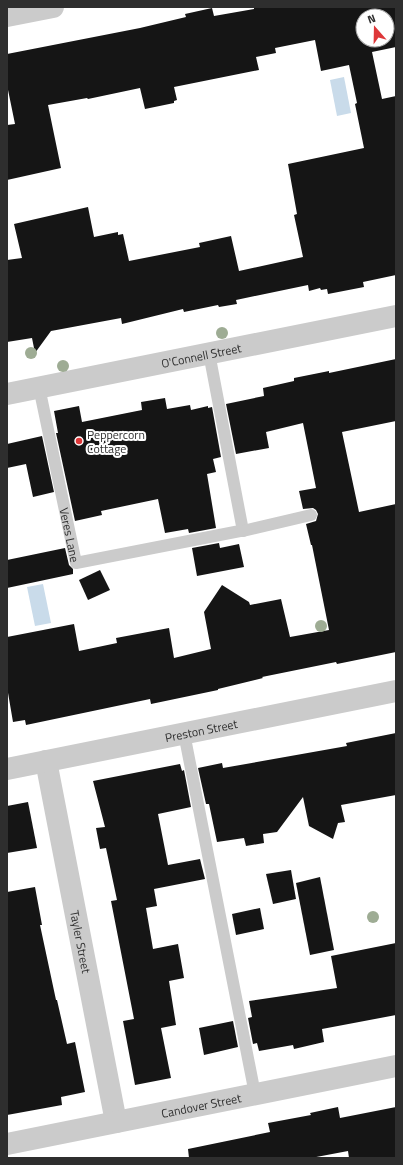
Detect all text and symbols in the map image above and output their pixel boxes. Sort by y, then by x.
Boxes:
north arrow [355,8,395,48]
text: N [365,10,378,27]
street label: O'Connell Street [159,338,244,372]
place label: Peppercorn Cottage [87,425,145,458]
marker: Peppercorn Cottage [74,436,84,446]
street label: Veres Lane [55,506,85,564]
street label: Preston Street [163,713,240,747]
street label: Tayler Street [66,909,97,975]
street label: Candover Street [160,1088,244,1122]

